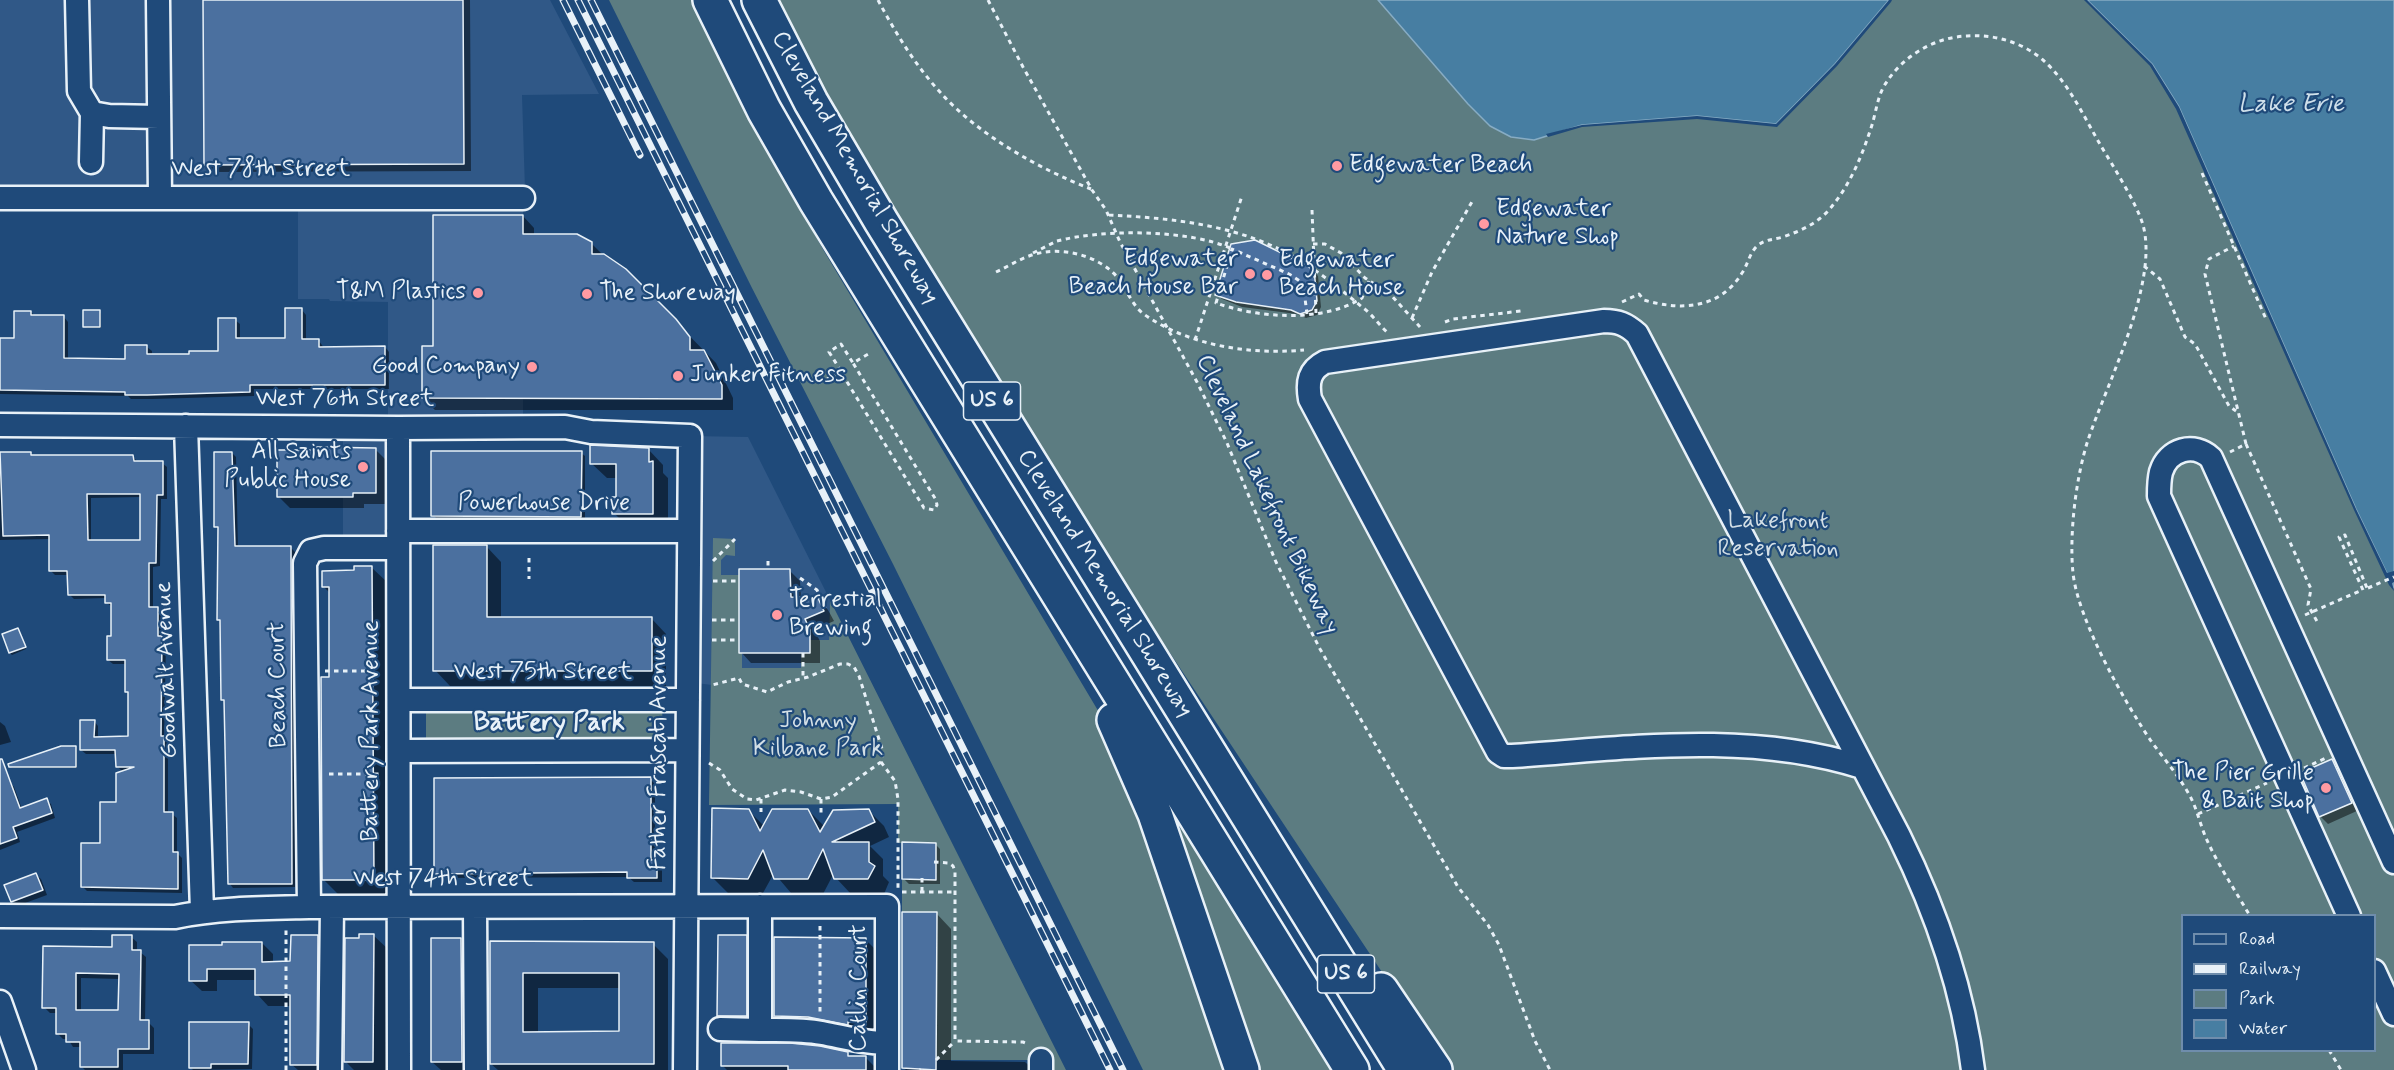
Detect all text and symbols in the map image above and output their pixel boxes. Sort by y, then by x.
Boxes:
street label: Cleveland Memorial Shoreway [764,26,944,310]
water label: Lake Erie [2238,90,2344,122]
place label: Edgewater Beach [1349,152,1533,180]
street label: West 78th Street [172,156,350,184]
marker: Edgewater Beach [1330,159,1344,173]
place label: Edgewater Nature Shop [1496,196,1619,252]
marker: Edgewater Nature Shop [1477,217,1491,231]
place label: Edgewater Beach House Bar [1069,246,1238,302]
place label: Edgewater Beach House [1279,247,1404,303]
marker: Edgewater Beach House Bar [1243,267,1257,281]
marker: Edgewater Beach House [1260,268,1274,282]
place label: T&M Plastics [336,279,466,307]
place label: The Shoreway [599,280,736,308]
marker: T&M Plastics [471,286,485,300]
marker: The Shoreway [580,287,594,301]
street label: Cleveland Lakefront Bikeway [1188,350,1344,640]
place label: Good Company [372,353,520,381]
marker: Good Company [525,360,539,374]
place label: Junker Fitness [690,362,846,390]
marker: Junker Fitness [671,369,685,383]
road number: US 6 [964,382,1020,420]
street label: West 76th Street [256,386,434,414]
place label: All Saints Public House [224,439,351,495]
street label: Cleveland Memorial Shoreway [1010,445,1198,723]
marker: All Saints Public House [356,460,370,474]
street label: Powerhouse Drive [458,490,630,518]
park label: Lakefront Reservation [1718,508,1838,564]
street label: Goodwalt Avenue [151,581,185,759]
place label: Terrestial Brewing [789,587,882,643]
marker: Terrestial Brewing [770,608,784,622]
street label: Battery Park Avenue [358,620,386,842]
street label: Beach Court [263,622,295,748]
street label: Father Frascati Avenue [646,636,674,870]
street label: West 75th Street [454,659,632,687]
park label: Johnny Kilbane Park [753,708,883,764]
district label: Battery Park [473,709,625,741]
place label: The Pier Grille & Bait Shop [2171,760,2314,816]
marker: The Pier Grille & Bait Shop [2319,781,2333,795]
street label: West 74th Street [353,866,533,894]
legend [2181,914,2376,1052]
street label: Catlin Court [846,924,874,1052]
text: Road [2239,927,2275,951]
road number: US 6 [1318,955,1374,993]
text: Railway [2239,957,2301,981]
text: Park [2239,987,2275,1011]
text: Water [2239,1017,2287,1041]

